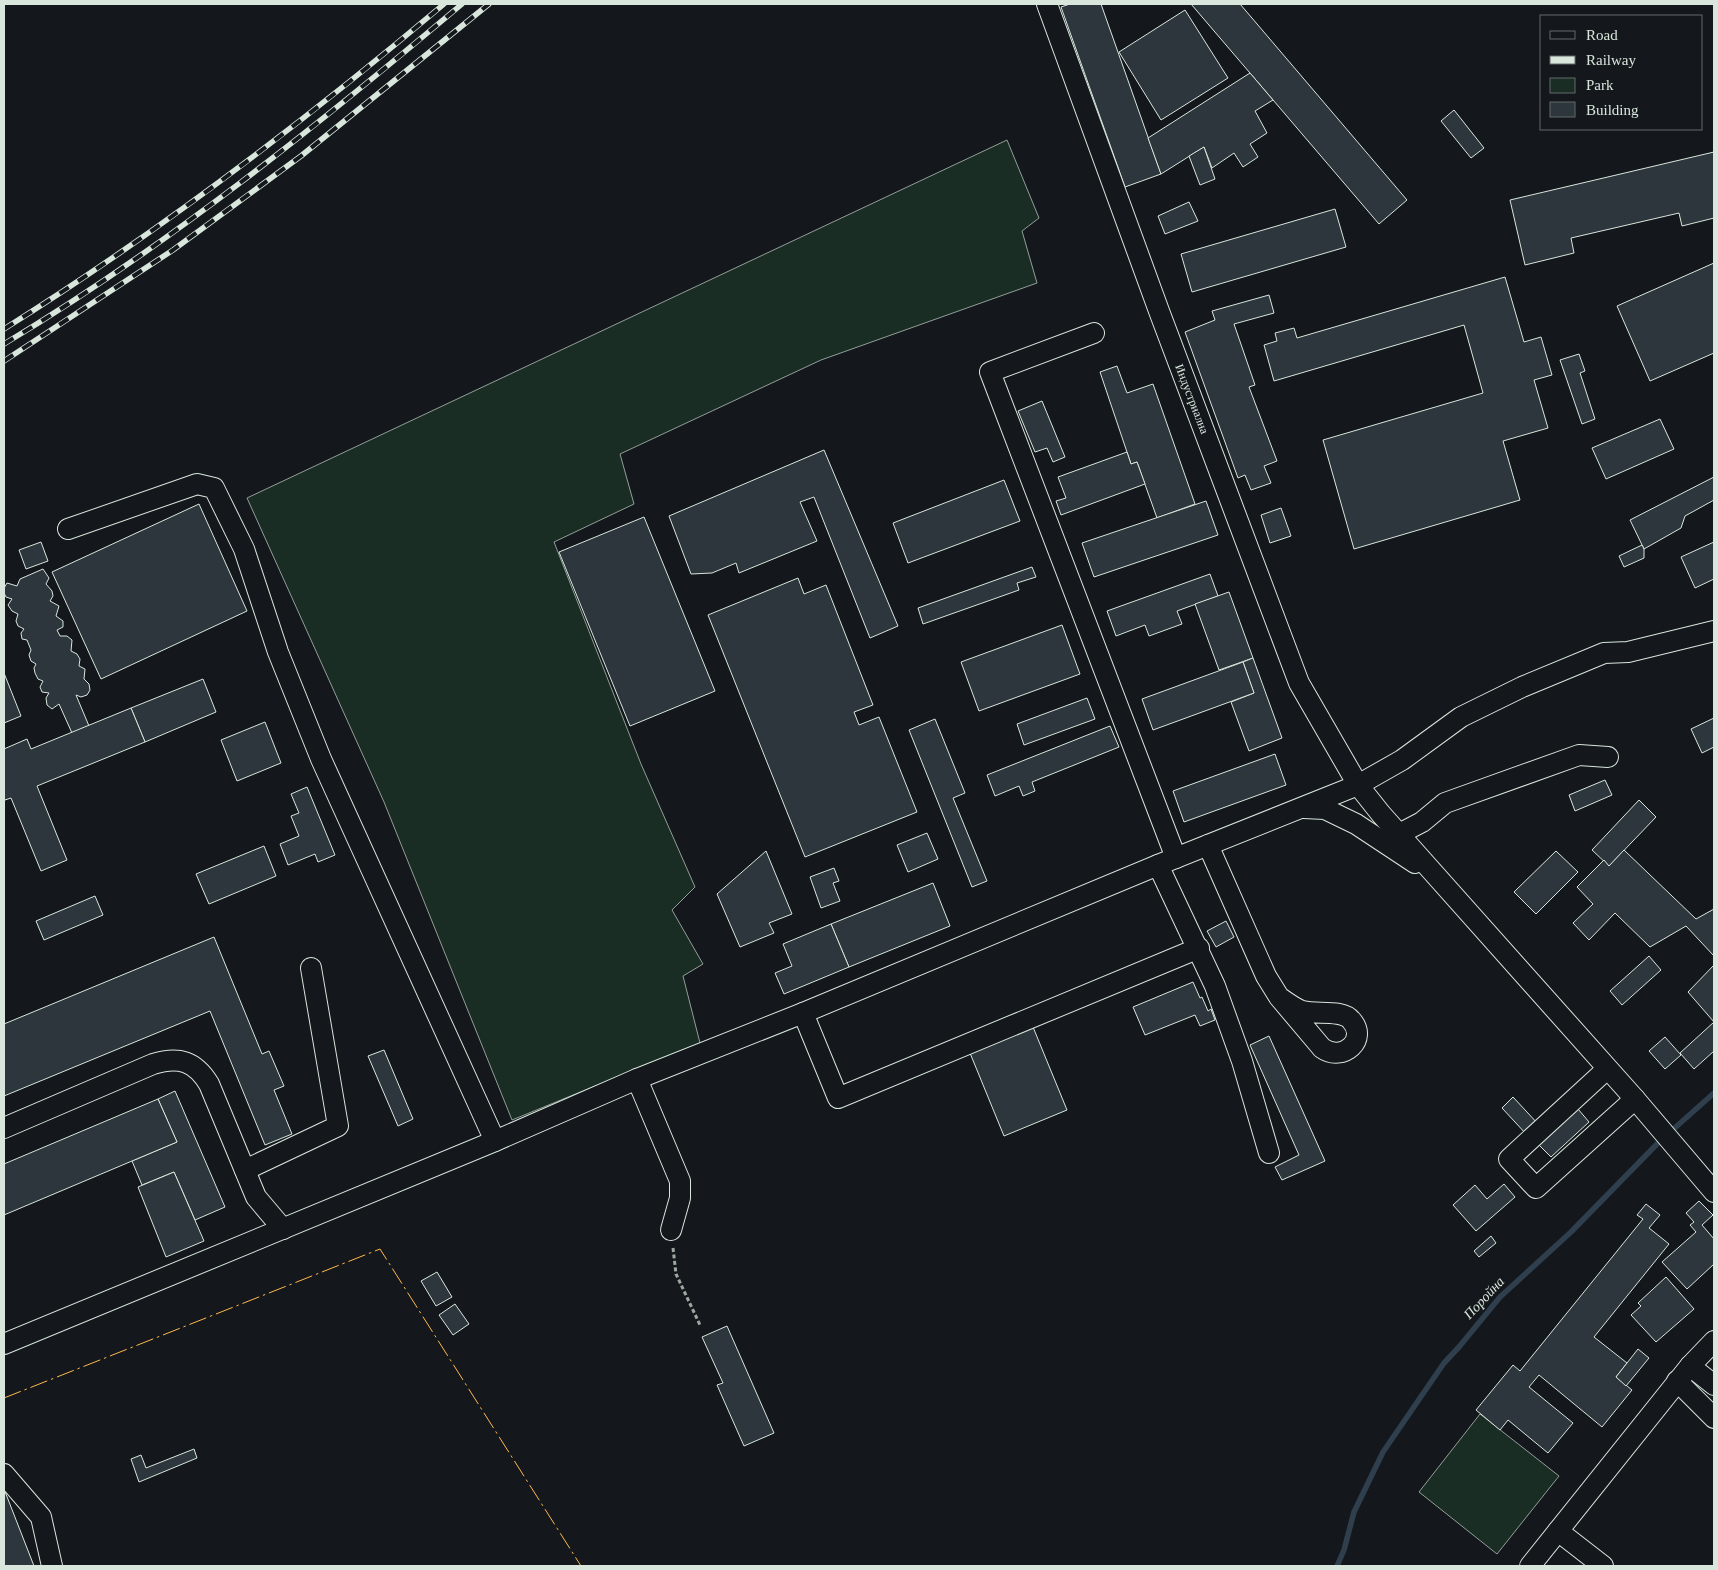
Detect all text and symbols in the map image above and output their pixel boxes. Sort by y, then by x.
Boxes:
legend [1540,15,1703,130]
text: Road [1586,27,1618,43]
text: Railway [1586,52,1636,68]
text: Park [1586,77,1614,93]
text: Building [1586,102,1639,118]
street label: Индустриална [1172,362,1212,436]
water label: Поройна [1460,1274,1507,1323]

